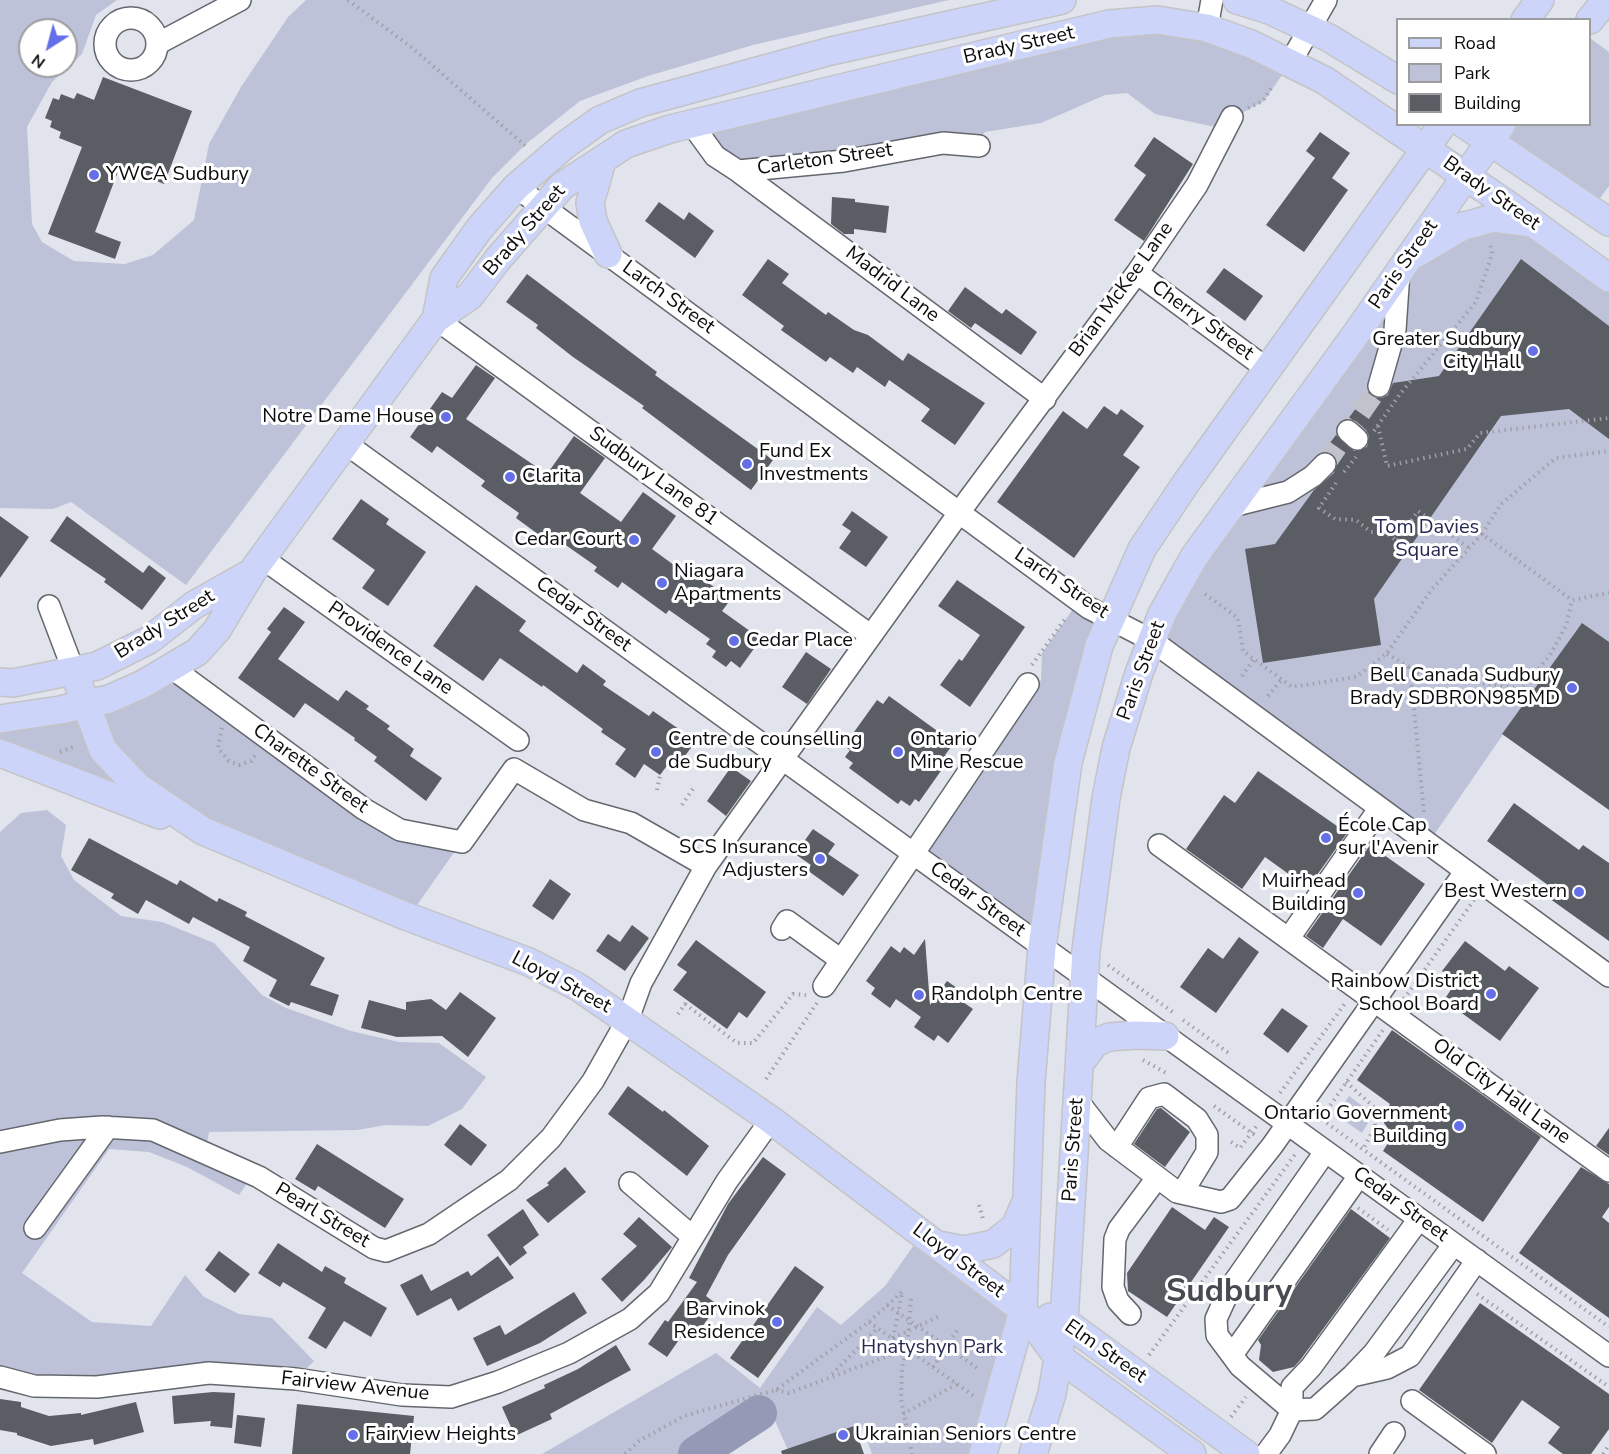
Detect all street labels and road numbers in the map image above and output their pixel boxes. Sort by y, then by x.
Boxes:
street label: Brady Street [961,22,1077,70]
street label: Carleton Street [756,139,894,181]
street label: Brady Street [1438,152,1544,236]
street label: Brady Street [479,181,571,281]
street label: Paris Street [1364,216,1444,314]
street label: Brian McKee Lane [1065,218,1179,362]
street label: Madrid Lane [840,242,944,328]
street label: Larch Street [617,256,719,340]
street label: Cherry Street [1146,276,1258,366]
street label: Sudbury Lane 81 [584,422,722,532]
street label: Larch Street [1009,544,1113,624]
street label: Cedar Street [530,572,636,658]
street label: Brady Street [111,585,219,665]
street label: Providence Lane [323,597,457,701]
street label: Paris Street [1113,618,1171,724]
street label: Charette Street [248,719,372,819]
street label: Cedar Street [924,857,1030,943]
street label: Lloyd Street [507,947,615,1019]
street label: Old City Hall Lane [1427,1034,1575,1150]
street label: Paris Street [1058,1097,1090,1203]
street label: Cedar Street [1347,1162,1453,1248]
street label: Pearl Street [270,1178,374,1254]
street label: Lloyd Street [907,1219,1009,1303]
street label: Elm Street [1059,1315,1151,1389]
street label: Fairview Avenue [280,1367,430,1407]

